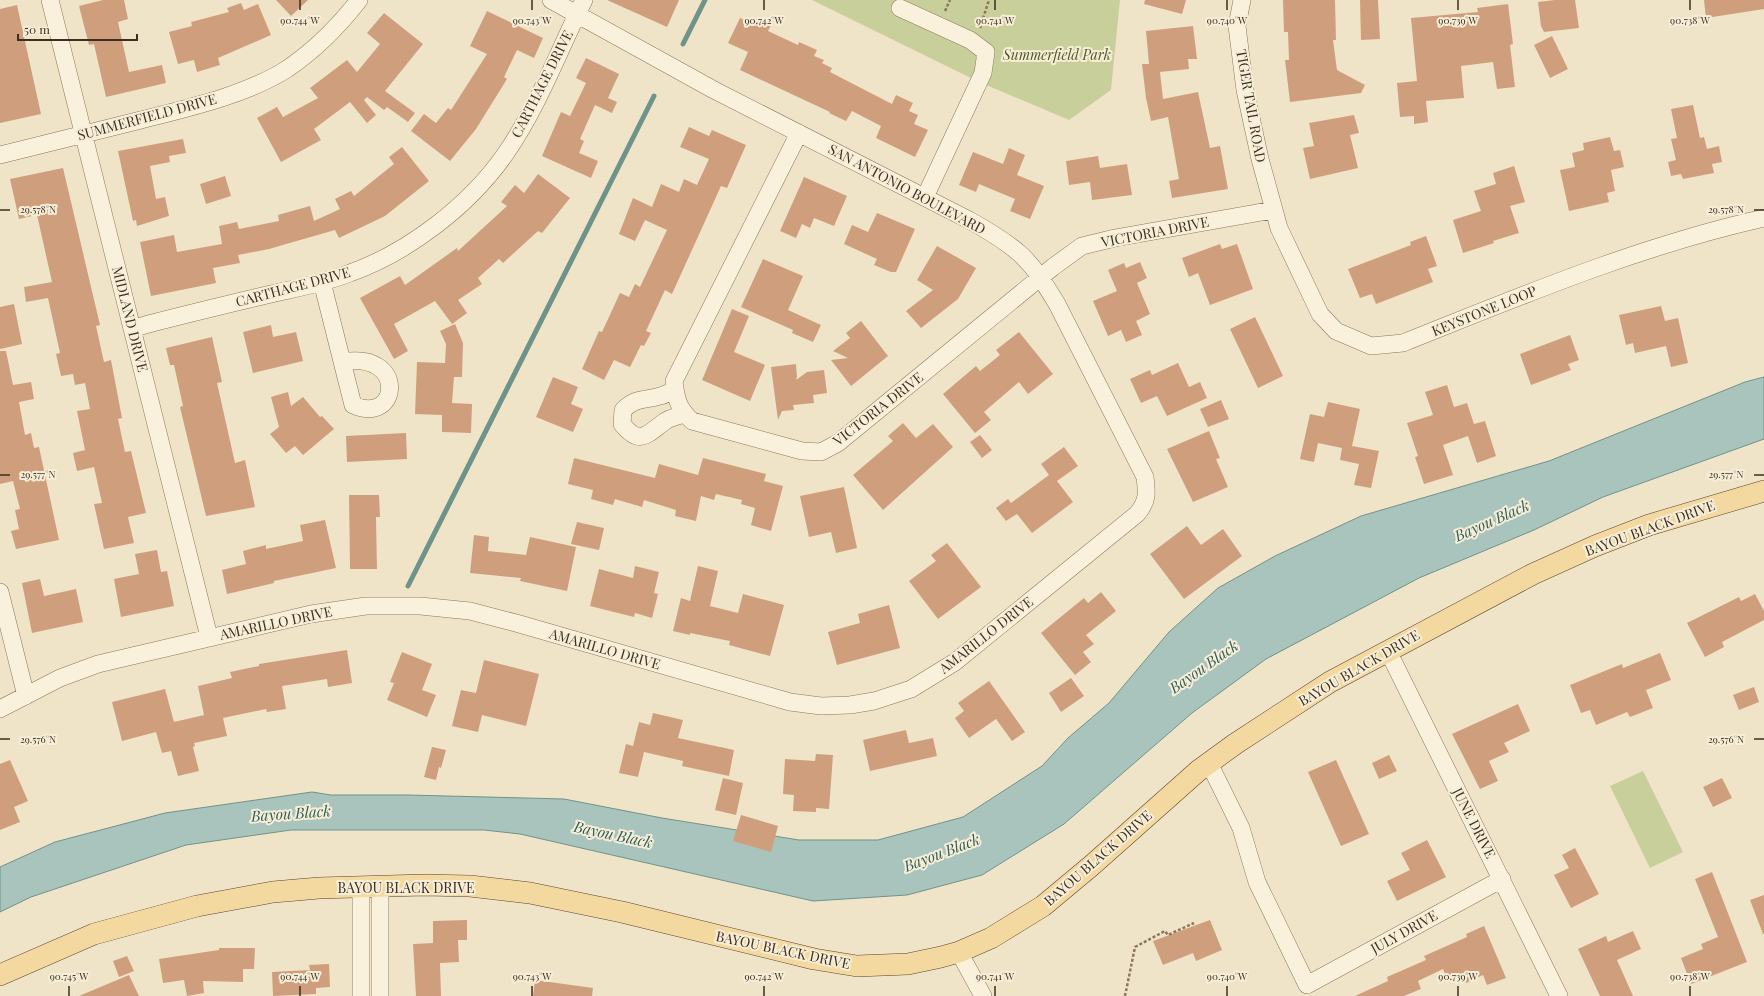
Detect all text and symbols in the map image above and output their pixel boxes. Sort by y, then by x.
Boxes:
text: 90.744°W [280,13,321,27]
text: 90.743°W [513,13,552,27]
text: 90.742°W [744,13,785,27]
text: 90.741°W [976,13,1015,27]
text: 90.740°W [1207,13,1248,27]
text: 90.739°W [1438,13,1479,27]
text: 90.738°W [1670,13,1711,27]
scale bar [18,16,137,42]
text: 50 m [24,21,50,37]
street label: CARTHAGE DRIVE [506,27,577,141]
park label: Summerfield Park [1002,45,1111,64]
street label: TIGER TAIL ROAD [1232,48,1271,164]
street label: SUMMERFIELD DRIVE [75,89,219,144]
street label: SAN ANTONIO BOULEVARD [825,139,989,238]
text: 29.578°N [20,202,56,216]
text: 29.578°N [1708,202,1744,216]
street label: VICTORIA DRIVE [1098,212,1210,251]
street label: CARTHAGE DRIVE [233,262,352,311]
street label: MIDLAND DRIVE [108,264,153,374]
street label: KEYSTONE LOOP [1429,281,1539,340]
street label: VICTORIA DRIVE [828,367,927,450]
text: 29.577°N [20,467,56,481]
text: 29.577°N [1708,467,1744,481]
water label: Bayou Black [1450,495,1532,546]
street label: BAYOU BLACK DRIVE [1582,495,1717,560]
street label: AMARILLO DRIVE [934,592,1037,678]
street label: AMARILLO DRIVE [217,601,334,644]
street label: AMARILLO DRIVE [546,623,663,673]
street label: BAYOU BLACK DRIVE [1295,625,1423,710]
water label: Bayou Black [1164,635,1242,698]
text: 29.576°N [20,732,56,746]
text: 29.576°N [1708,732,1744,746]
street label: JUNE DRIVE [1448,783,1500,861]
water label: Bayou Black [249,800,332,826]
street label: BAYOU BLACK DRIVE [1040,806,1156,910]
water label: Bayou Black [571,816,655,852]
water label: Bayou Black [900,828,983,876]
street label: BAYOU BLACK DRIVE [337,878,475,897]
street label: JULY DRIVE [1366,905,1441,958]
street label: BAYOU BLACK DRIVE [714,926,852,973]
text: 90.745°W [50,969,89,983]
text: 90.744°W [280,969,321,983]
text: 90.743°W [513,969,552,983]
text: 90.742°W [744,969,785,983]
text: 90.741°W [976,969,1015,983]
text: 90.740°W [1207,969,1248,983]
text: 90.739°W [1438,969,1479,983]
text: 90.738°W [1670,969,1711,983]

